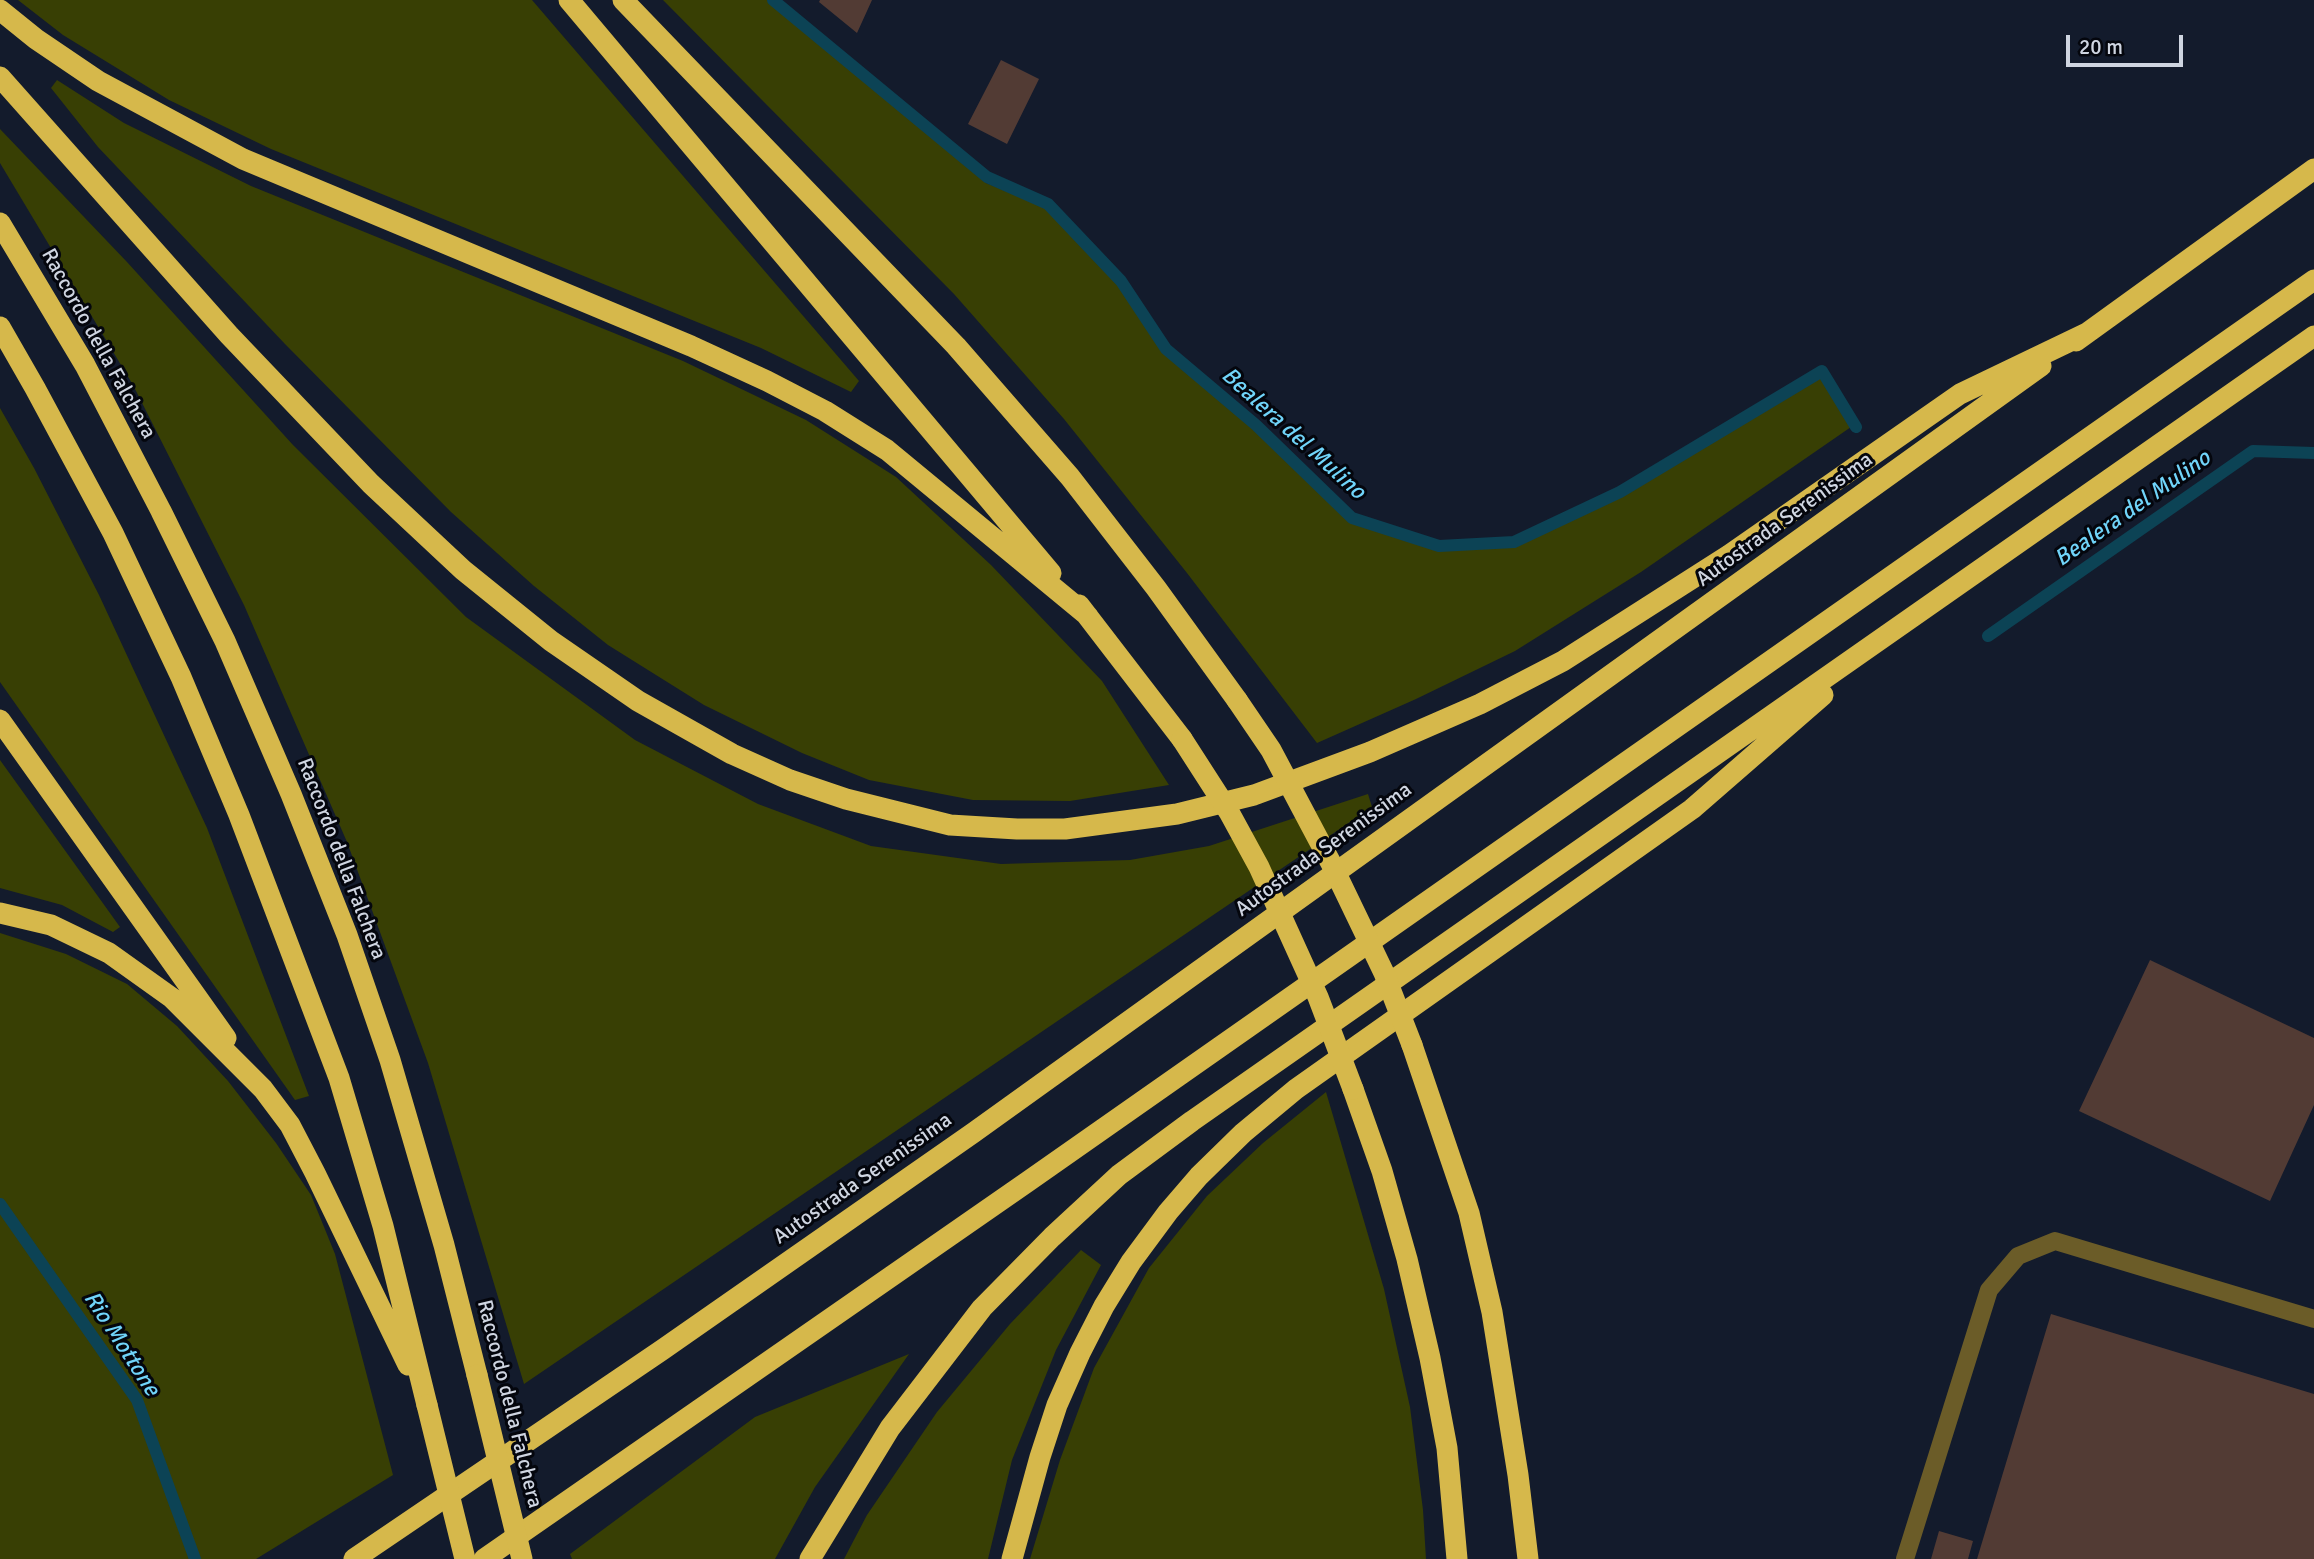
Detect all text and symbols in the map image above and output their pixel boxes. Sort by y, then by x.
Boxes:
scale bar [2069,21,2186,65]
text: 20 m [2079,34,2123,60]
street label: Raccordo della Falchera [35,244,161,444]
water label: Bealera del Mulino [1215,362,1371,506]
water label: Bealera del Mulino [2050,445,2216,573]
street label: Autostrada Serenissima [1692,448,1878,592]
street label: Raccordo della Falchera [291,755,391,963]
street label: Autostrada Serenissima [1231,778,1417,922]
street label: Autostrada Serenissima [769,1108,957,1250]
water label: Rio Mottone [77,1286,165,1402]
street label: Raccordo della Falchera [471,1297,547,1511]

